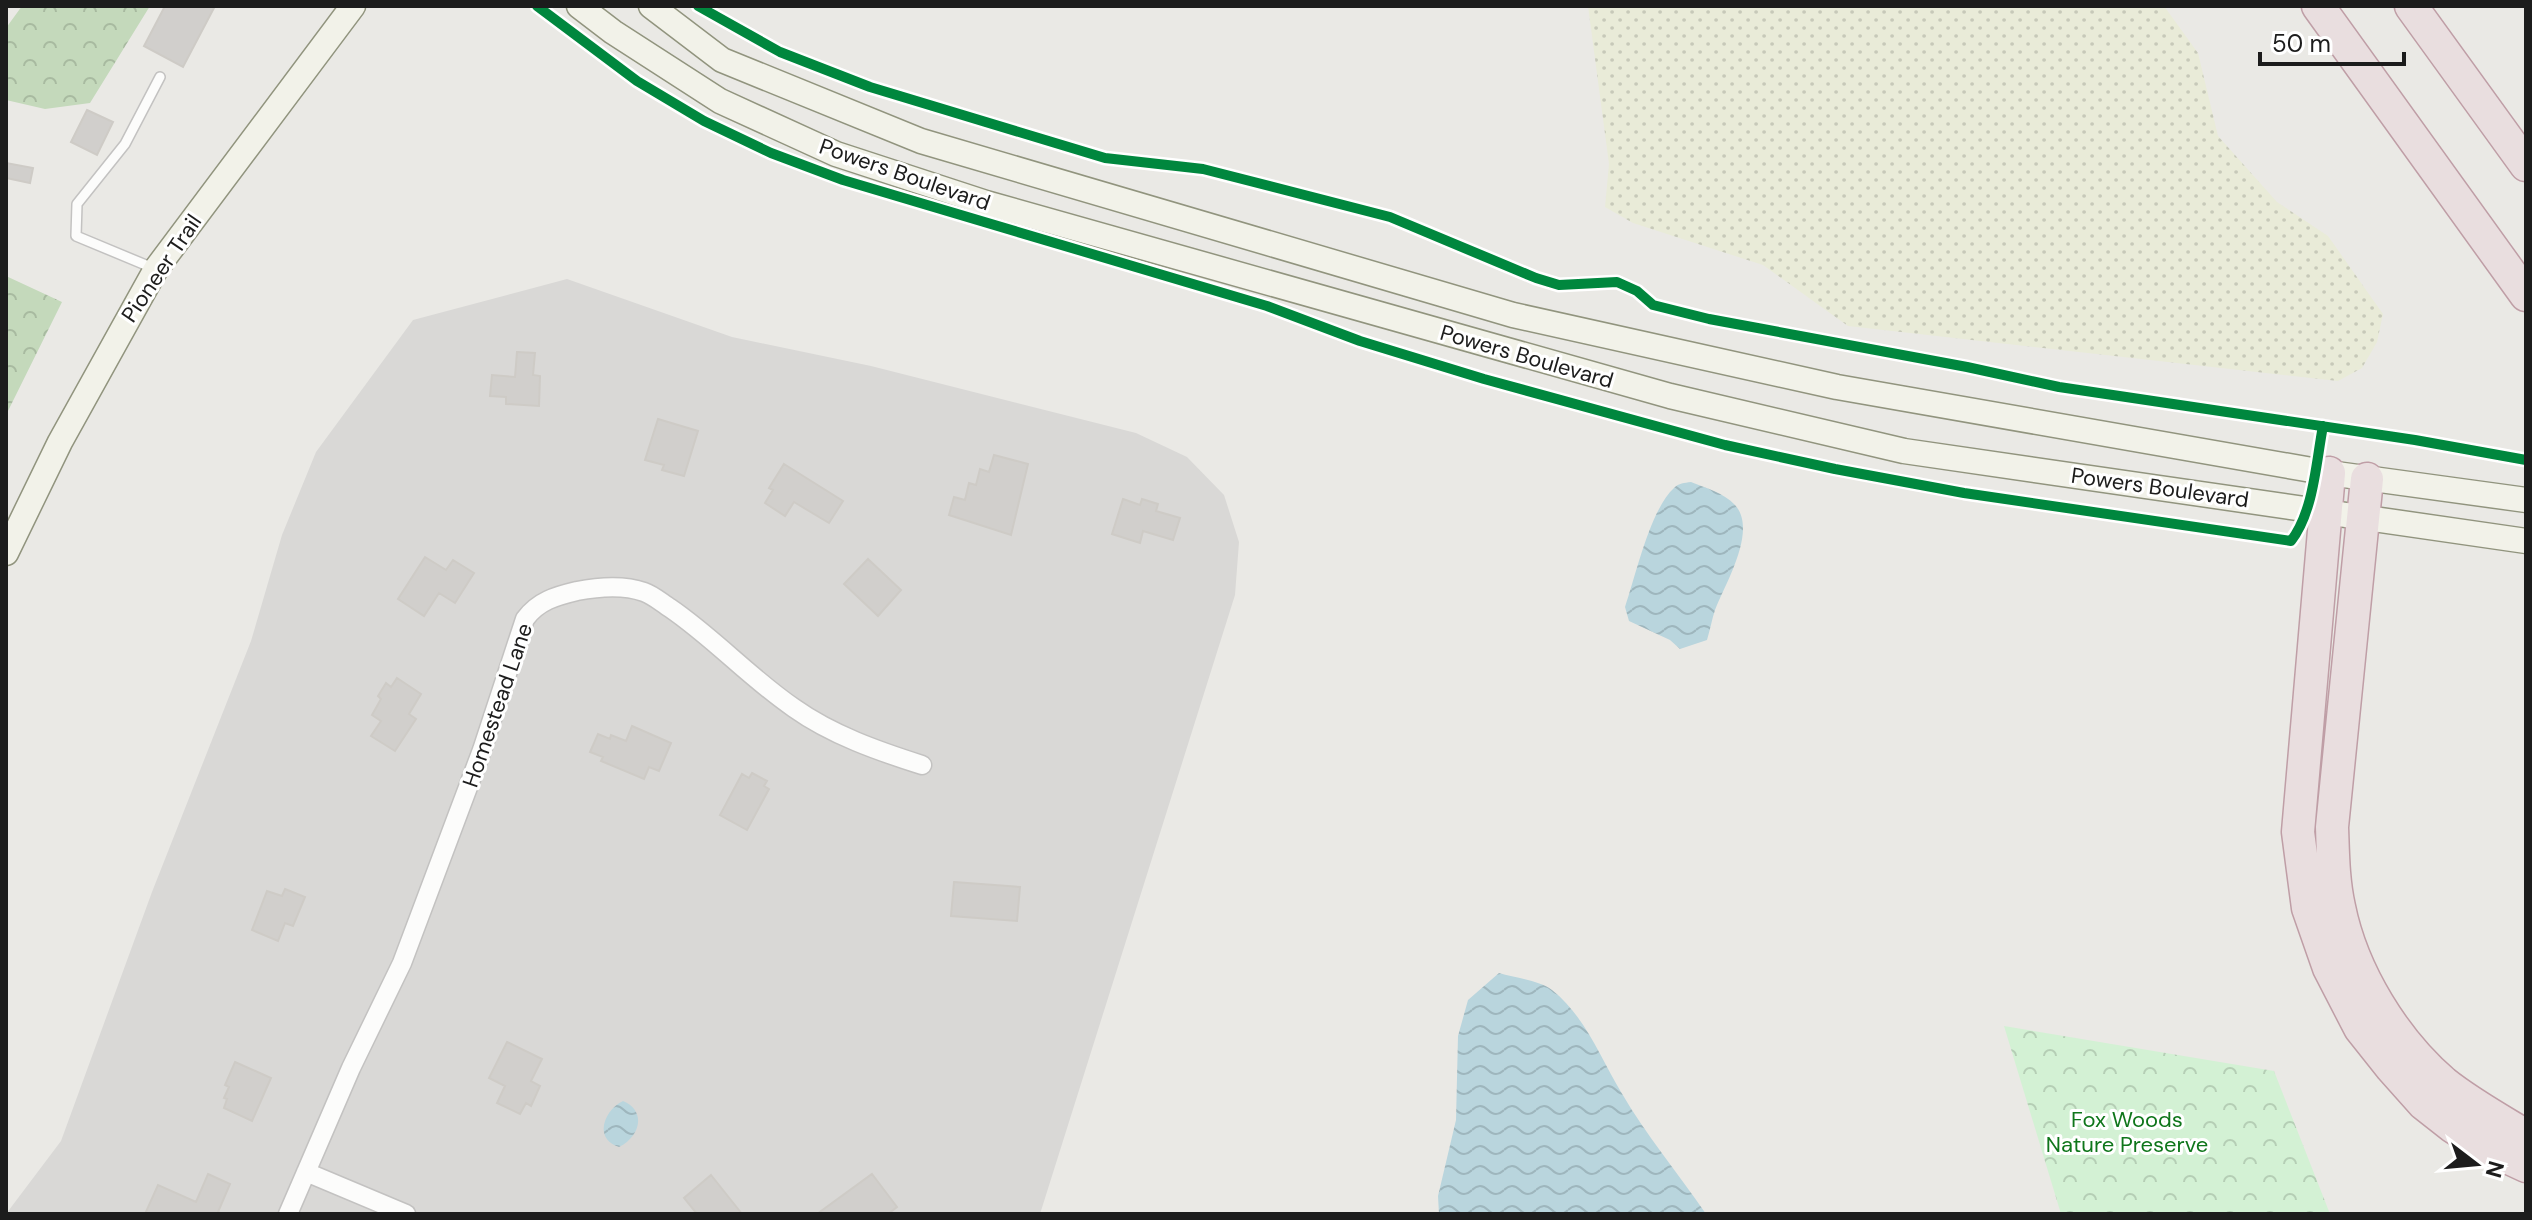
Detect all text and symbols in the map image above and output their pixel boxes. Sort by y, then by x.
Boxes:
scale bar [2260,16,2404,66]
text: 50 m [2272,28,2331,59]
street label: Powers Boulevard [815,132,994,217]
street label: Pioneer Trail [115,209,208,328]
street label: Powers Boulevard [1437,318,1617,395]
street label: Powers Boulevard [2069,461,2251,514]
street label: Homestead Lane [456,619,539,791]
park label: Fox Woods Nature Preserve [2046,1105,2208,1159]
north arrow [2436,1124,2516,1204]
text: N [2479,1158,2511,1181]

